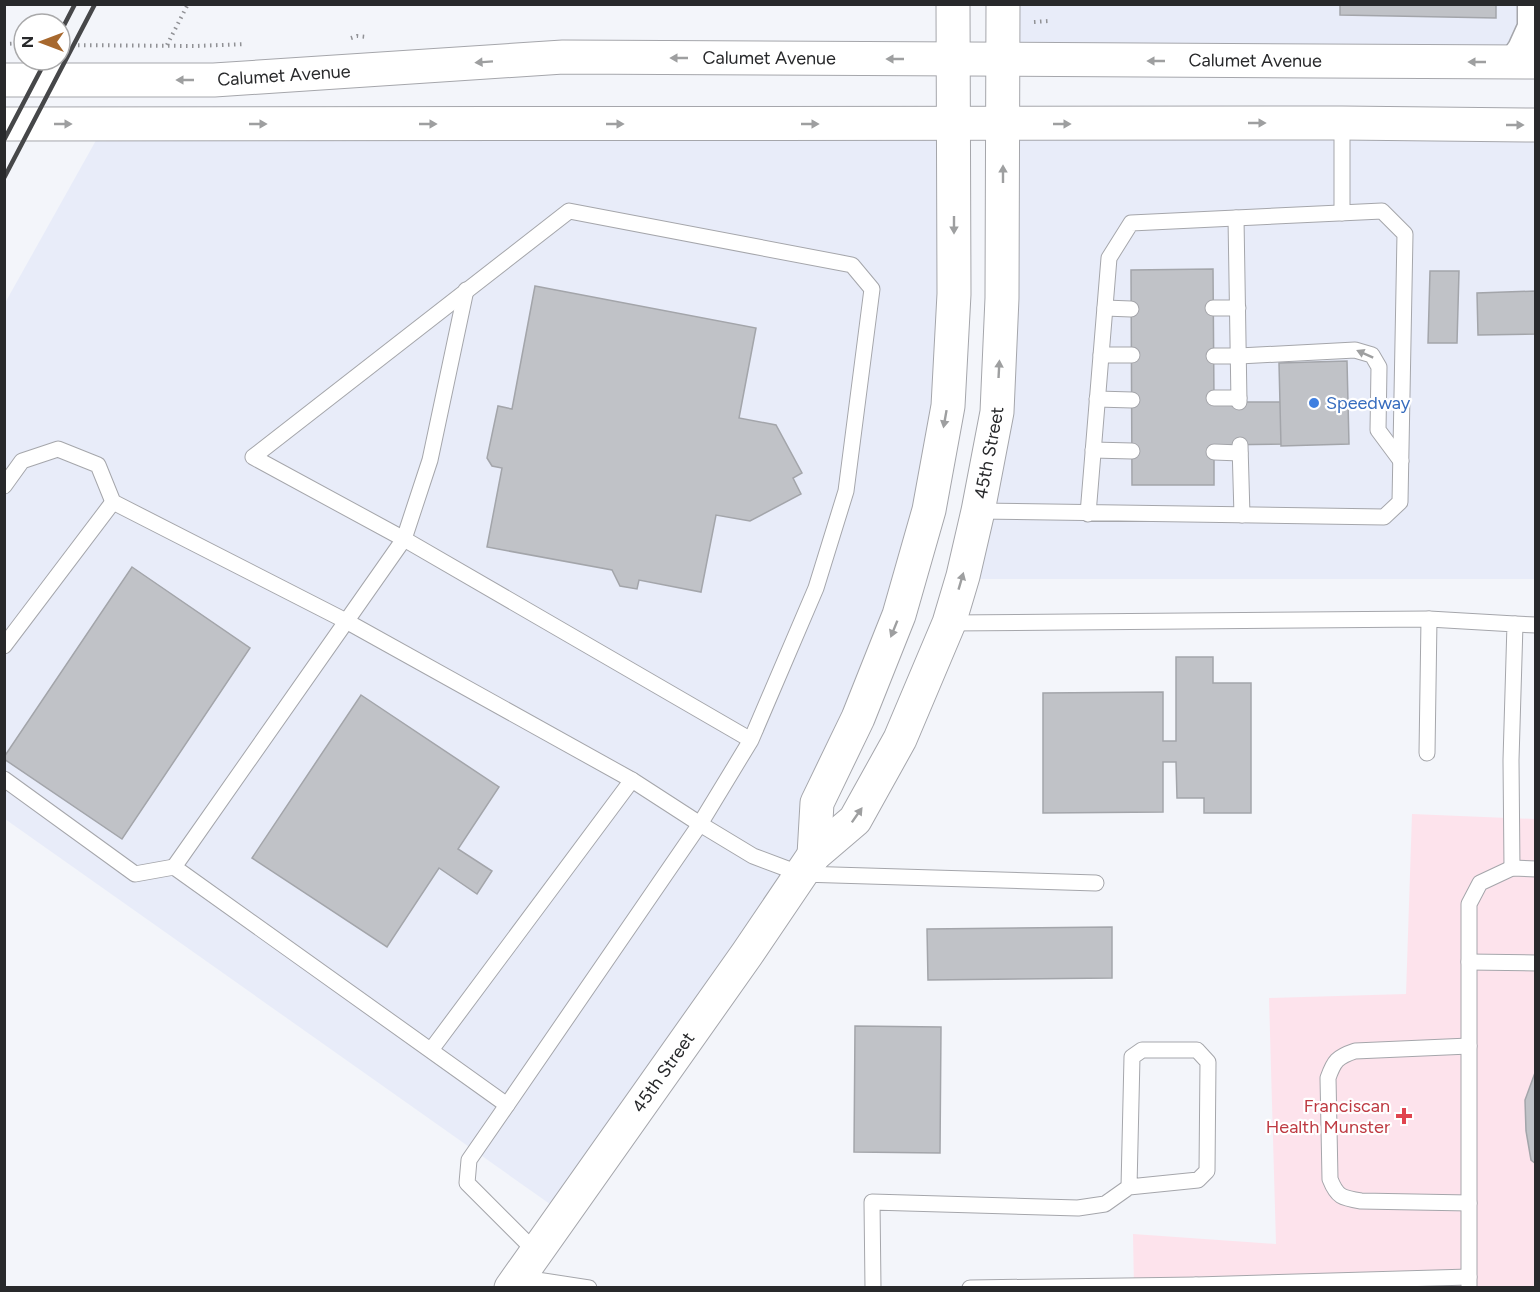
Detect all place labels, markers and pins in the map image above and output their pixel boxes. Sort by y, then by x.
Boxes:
place label: Speedway [1326,392,1411,414]
marker: Speedway [1307,396,1321,410]
place label: Franciscan Health Munster [1266,1095,1390,1138]
marker: Franciscan Health Munster [1395,1107,1413,1125]

